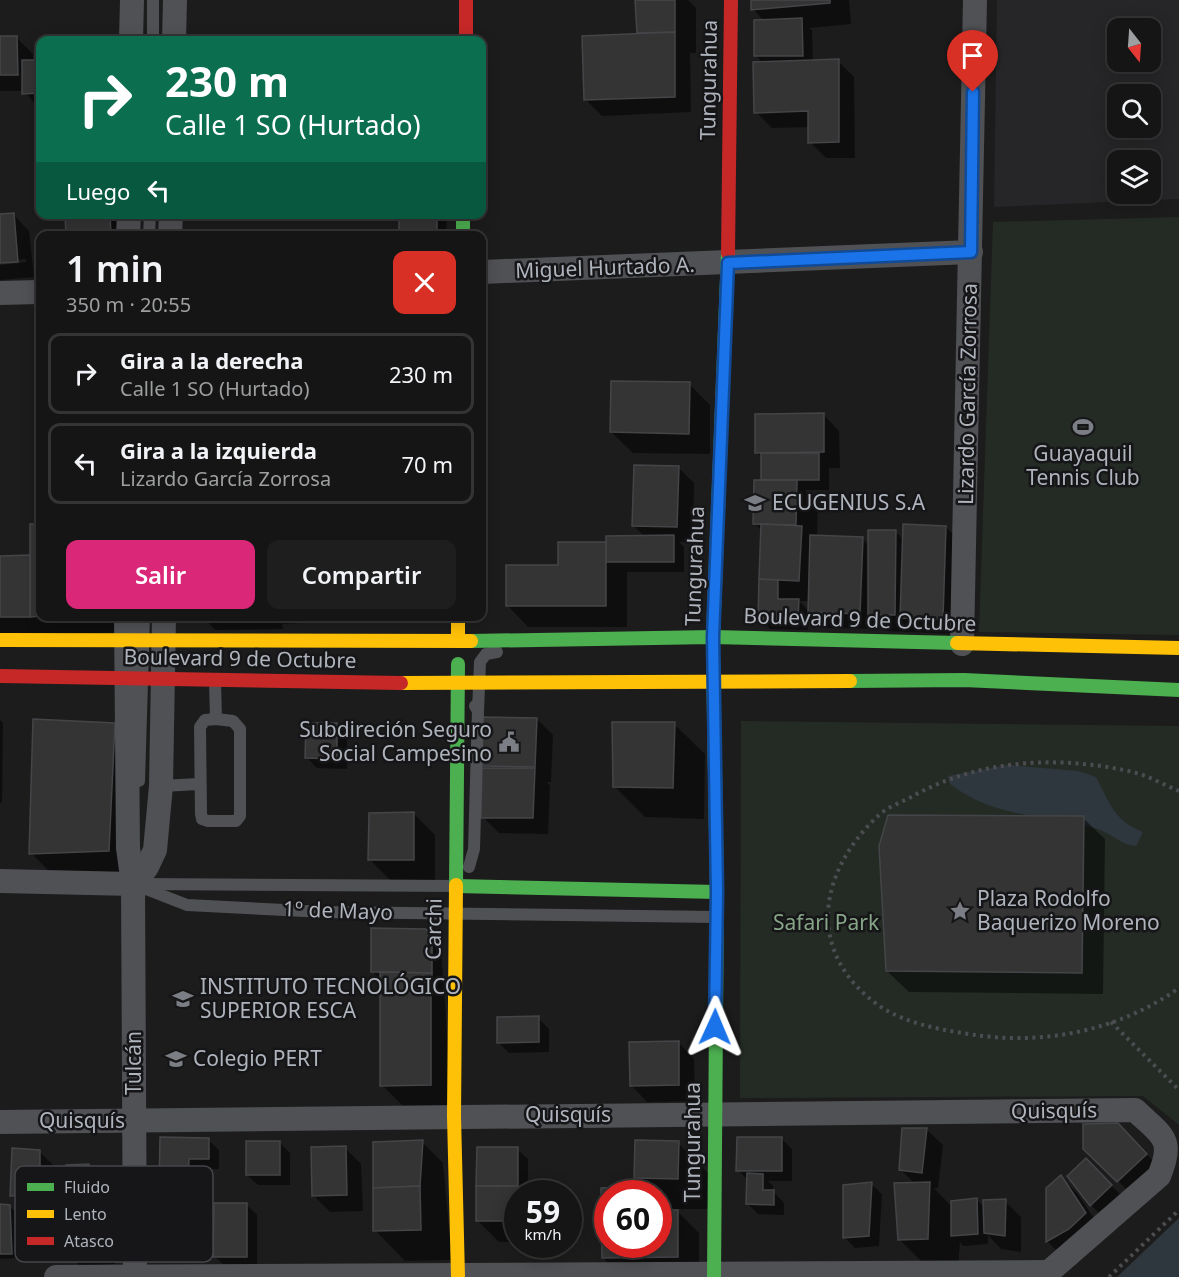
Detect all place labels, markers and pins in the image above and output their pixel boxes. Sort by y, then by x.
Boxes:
pin [947,30,998,92]
sports icon: Guayaquil Tennis Club [1071,415,1095,439]
place label: Guayaquil Tennis Club [1026,439,1140,491]
place label: ECUGENIUS S.A [772,488,926,516]
school or university icon: ECUGENIUS S.A [743,491,767,515]
place label: Subdireción Seguro Social Campesino [299,715,492,767]
public building icon: Subdireción Seguro Social Campesino [497,730,521,754]
place label: Plaza Rodolfo Baquerizo Moreno [977,884,1160,936]
place icon: Plaza Rodolfo Baquerizo Moreno [948,899,972,923]
place label: INSTITUTO TECNOLÓGICO SUPERIOR ESCA [200,972,461,1024]
school or university icon: INSTITUTO TECNOLÓGICO SUPERIOR ESCA [171,987,195,1011]
place label: Colegio PERT [193,1044,322,1072]
school or university icon: Colegio PERT [164,1047,188,1071]

